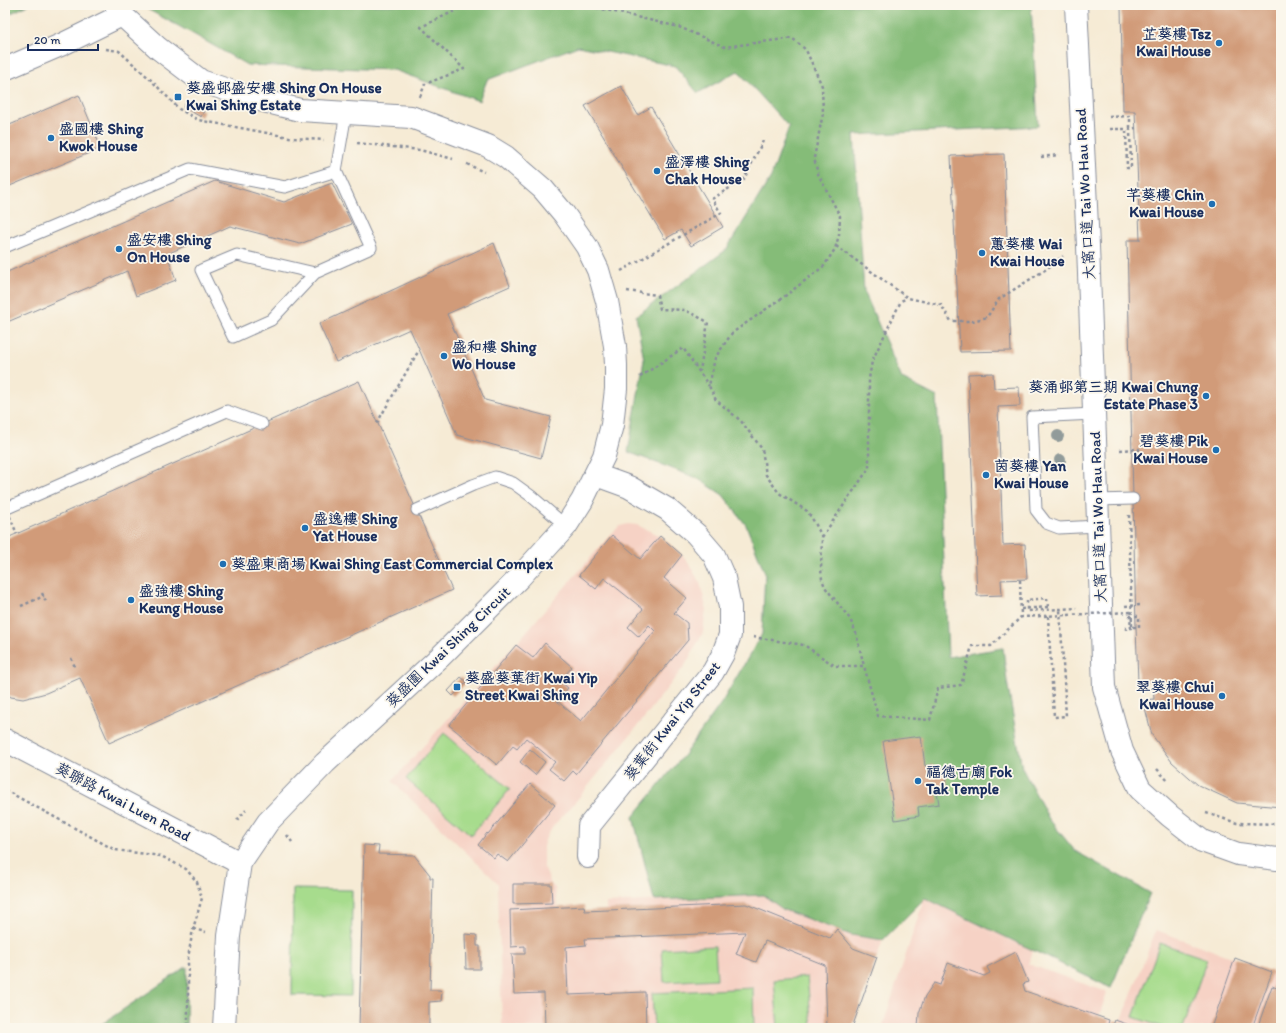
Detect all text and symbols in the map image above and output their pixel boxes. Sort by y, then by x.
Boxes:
place label: 芷葵樓 Tsz Kwai House [1136,25,1211,60]
scale bar [28,26,98,52]
text: 20 m [34,33,61,47]
marker: 芷葵樓 Tsz Kwai House [1214,38,1224,48]
place label: 葵盛邨盛安樓 Shing On House Kwai Shing Estate [186,79,382,115]
marker: 葵盛邨盛安樓 Shing On House Kwai Shing Estate [173,92,183,102]
street label: 大窩口道 Tai Wo Hau Road [1071,107,1098,280]
place label: 盛國樓 Shing Kwok House [59,120,144,155]
marker: 盛國樓 Shing Kwok House [46,133,56,143]
place label: 盛澤樓 Shing Chak House [665,153,750,188]
marker: 盛澤樓 Shing Chak House [652,166,662,176]
place label: 芊葵樓 Chin Kwai House [1126,186,1205,221]
marker: 芊葵樓 Chin Kwai House [1207,199,1217,209]
place label: 盛安樓 Shing On House [127,231,212,266]
place label: 蕙葵樓 Wai Kwai House [990,235,1065,270]
marker: 盛安樓 Shing On House [114,244,124,254]
marker: 蕙葵樓 Wai Kwai House [977,248,987,258]
place label: 盛和樓 Shing Wo House [452,338,537,373]
marker: 盛和樓 Shing Wo House [439,351,449,361]
place label: 葵涌邨第三期 Kwai Chung Estate Phase 3 [1028,378,1198,413]
marker: 葵涌邨第三期 Kwai Chung Estate Phase 3 [1201,391,1211,401]
street label: 大窩口道 Tai Wo Hau Road [1086,430,1110,603]
place label: 碧葵樓 Pik Kwai House [1133,432,1208,467]
marker: 碧葵樓 Pik Kwai House [1211,445,1221,455]
place label: 茵葵樓 Yan Kwai House [994,457,1069,492]
marker: 茵葵樓 Yan Kwai House [981,470,991,480]
place label: 盛逸樓 Shing Yat House [312,510,398,545]
marker: 盛逸樓 Shing Yat House [300,523,310,533]
place label: 葵盛東商場 Kwai Shing East Commercial Complex [231,555,553,574]
marker: 葵盛東商場 Kwai Shing East Commercial Complex [218,559,228,569]
place label: 盛強樓 Shing Keung House [139,582,224,618]
street label: 葵盛圍 Kwai Shing Circuit [382,583,514,711]
marker: 盛強樓 Shing Keung House [126,595,136,605]
street label: 葵葉街 Kwai Yip Street [620,658,724,784]
place label: 葵盛葵葉街 Kwai Yip Street Kwai Shing [465,669,598,705]
place label: 翠葵樓 Chui Kwai House [1136,678,1214,713]
marker: 葵盛葵葉街 Kwai Yip Street Kwai Shing [452,682,462,692]
marker: 翠葵樓 Chui Kwai House [1217,691,1227,701]
street label: 葵聯路 Kwai Luen Road [52,759,194,845]
place label: 福德古廟 Fok Tak Temple [925,763,1012,799]
marker: 福德古廟 Fok Tak Temple [913,776,923,786]

